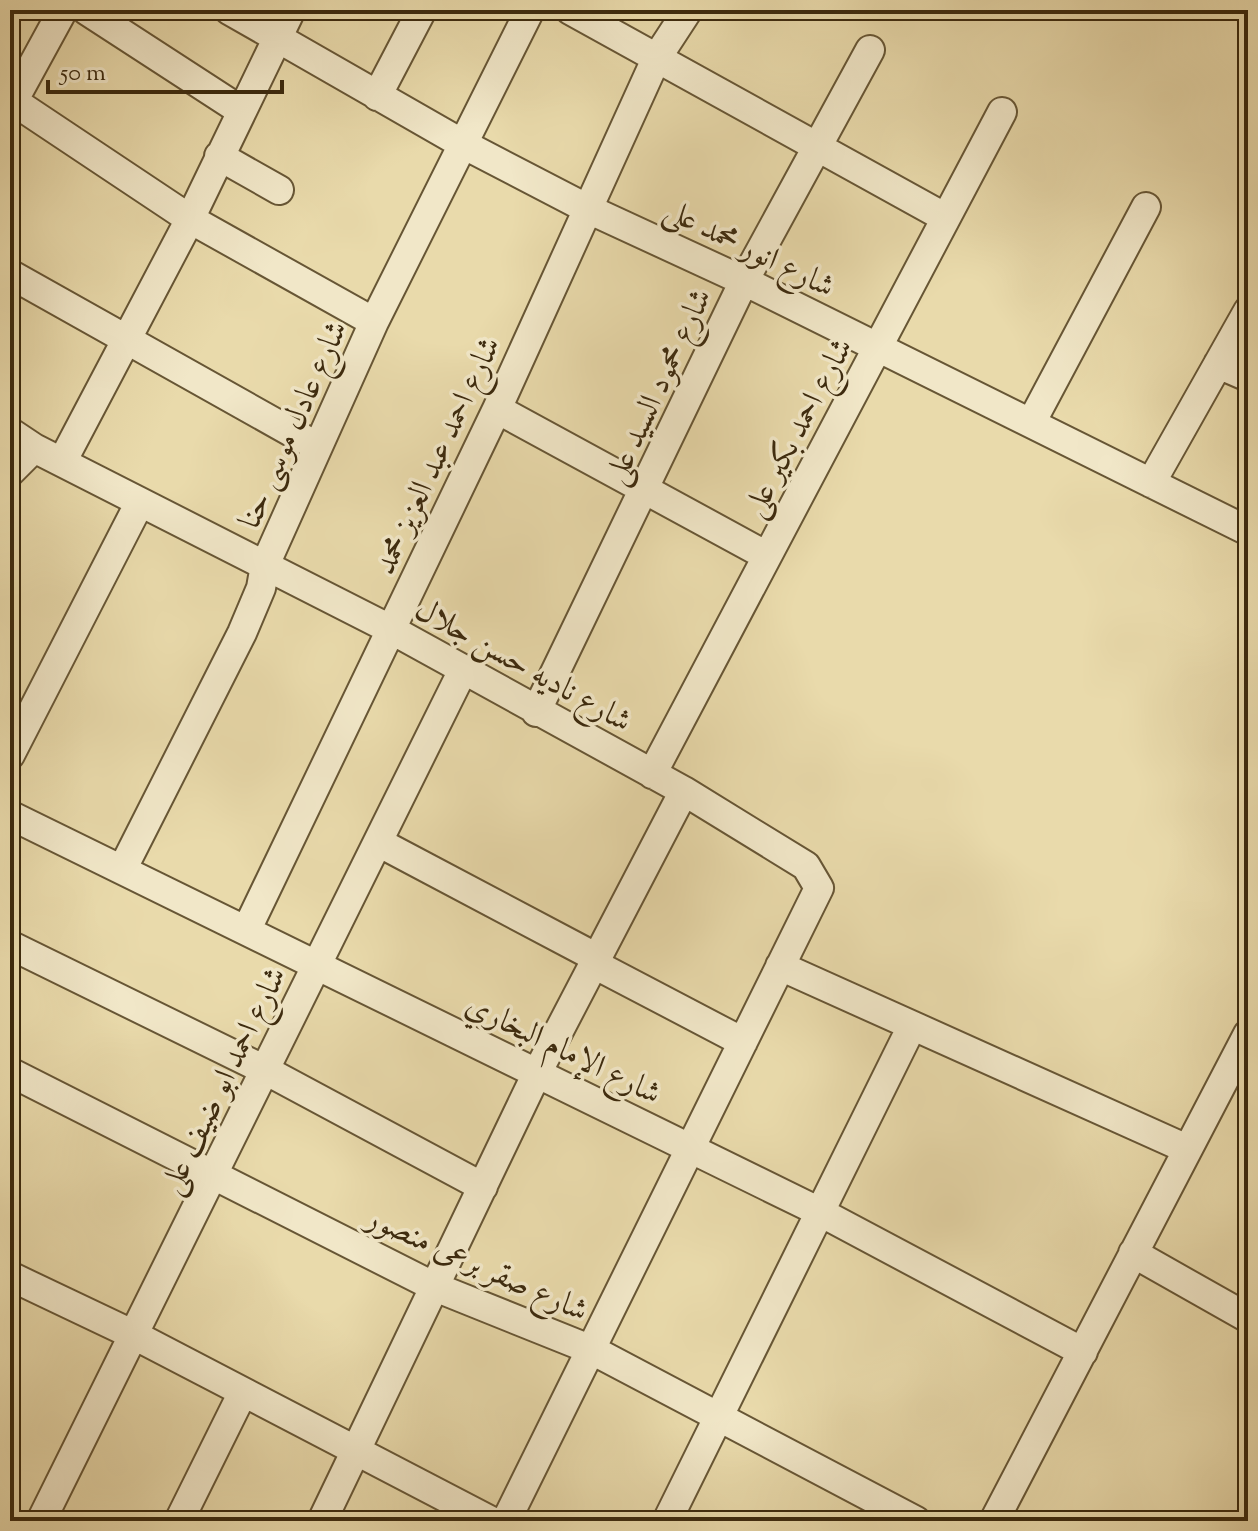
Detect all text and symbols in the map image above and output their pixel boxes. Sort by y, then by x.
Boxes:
scale bar [48,44,282,94]
text: 50 m [58,57,106,91]
street label: شارع انور محمد على [655,188,842,312]
street label: شارع محمود السيد على [594,281,726,494]
street label: شارع عادل موسى حنا [228,314,362,537]
street label: شارع احمد عبد العزيز محمد [363,330,515,583]
street label: شارع احمد بكير على [733,330,867,527]
street label: شارع ناديه حسن جلال [405,588,639,746]
street label: شارع احمد ابو ضيف على [150,960,301,1203]
street label: شارع الإمام البخاري [456,983,668,1120]
street label: شارع صقر برعى منصور [356,1195,595,1336]

